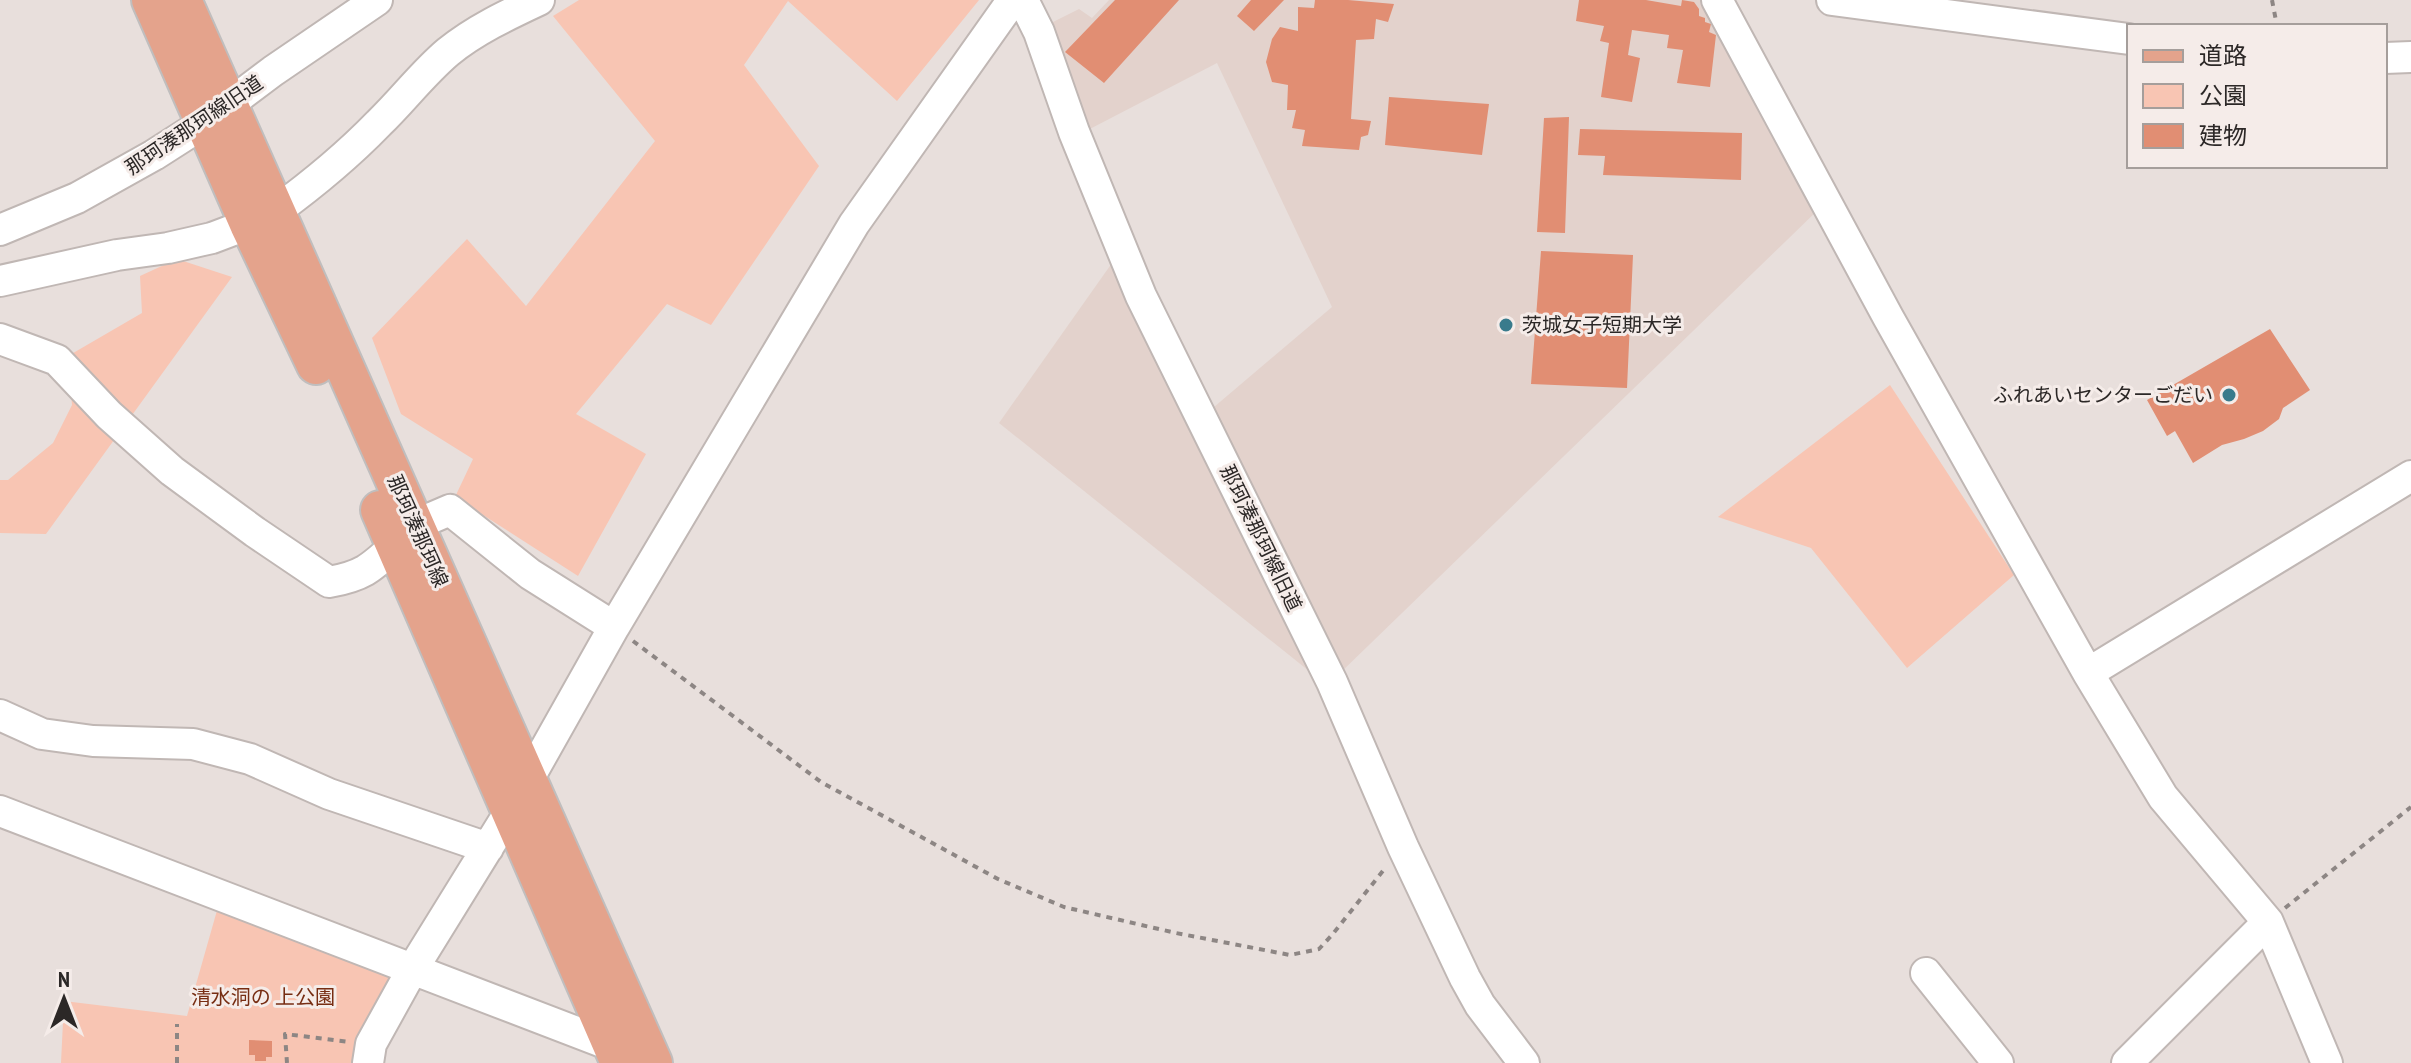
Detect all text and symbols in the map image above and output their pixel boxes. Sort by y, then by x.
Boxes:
legend [2127,24,2387,168]
text: 道路 [2199,40,2247,71]
street label: 那珂湊那珂線旧道 [120,69,268,181]
text: 公園 [2199,80,2247,111]
text: 建物 [2199,120,2247,151]
place label: 茨城女子短期大学 [1522,312,1682,338]
marker: 茨城女子短期大学 [1497,316,1515,334]
place label: ふれあいセンターごだい [1993,382,2213,408]
marker: ふれあいセンターごだい [2220,386,2238,404]
street label: 那珂湊那珂線旧道 [1214,460,1308,616]
street label: 那珂湊那珂線 [382,471,454,591]
north arrow [24,959,104,1039]
text: N [58,965,70,993]
park label: 清水洞の 上公園 [191,984,335,1010]

